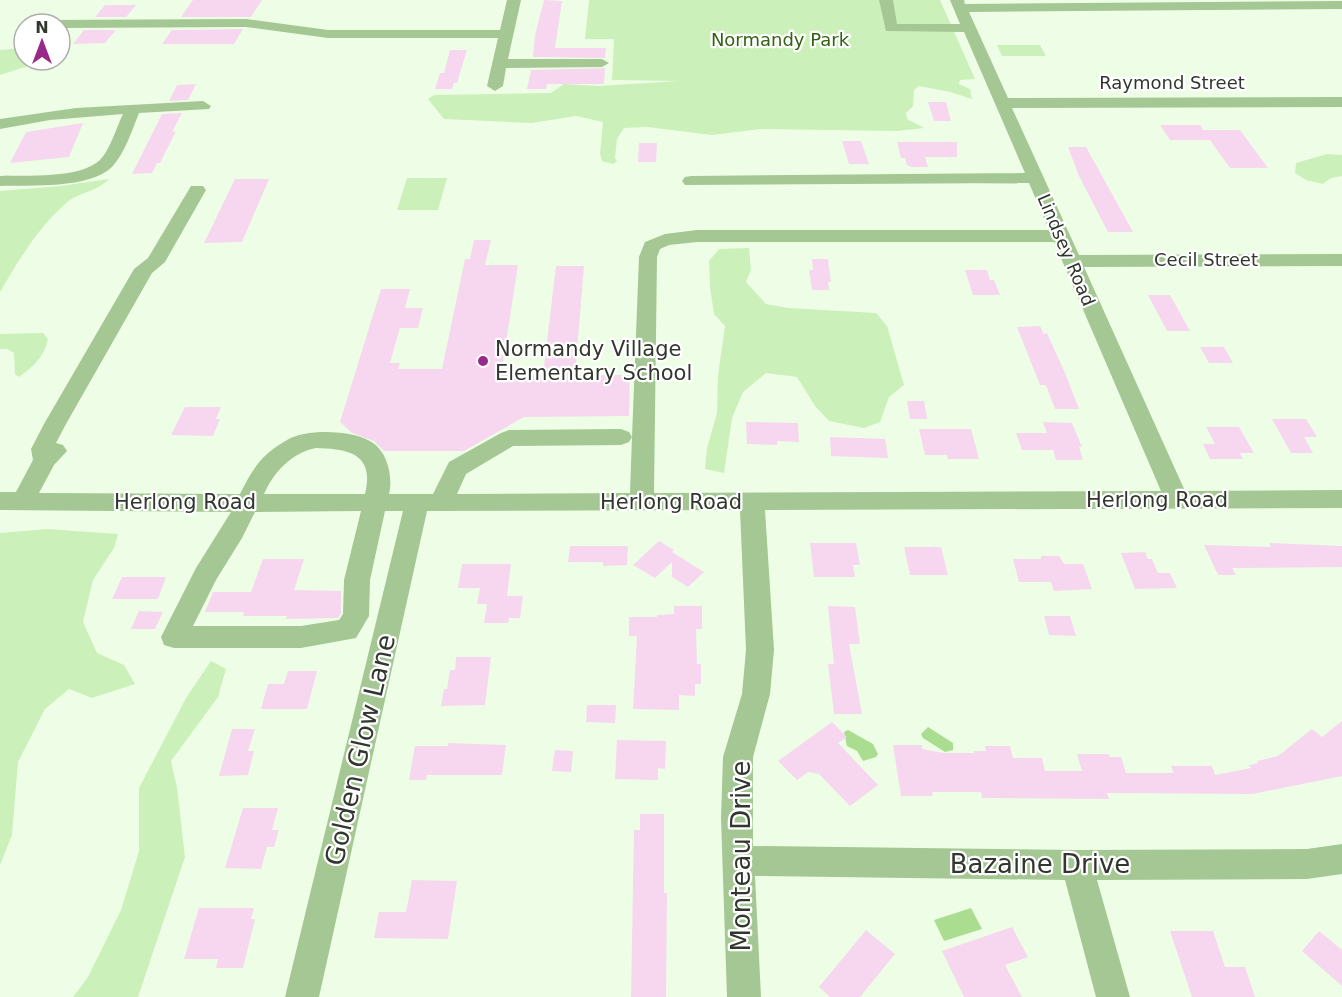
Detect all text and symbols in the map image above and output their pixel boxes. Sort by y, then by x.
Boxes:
north arrow [12,12,72,72]
text: N [35,18,49,37]
park label: Normandy Park [711,29,850,50]
street label: Raymond Street [1099,72,1245,93]
street label: Lindsey Road [1033,191,1100,309]
street label: Cecil Street [1154,249,1258,270]
place label: Normandy Village Elementary School [495,337,692,385]
marker: Normandy Village Elementary School [476,354,490,368]
street label: Herlong Road [1086,488,1228,512]
street label: Herlong Road [114,490,256,514]
street label: Herlong Road [600,490,742,514]
street label: Golden Glow Lane [319,632,401,868]
street label: Monteau Drive [726,760,756,952]
street label: Bazaine Drive [950,849,1130,879]

